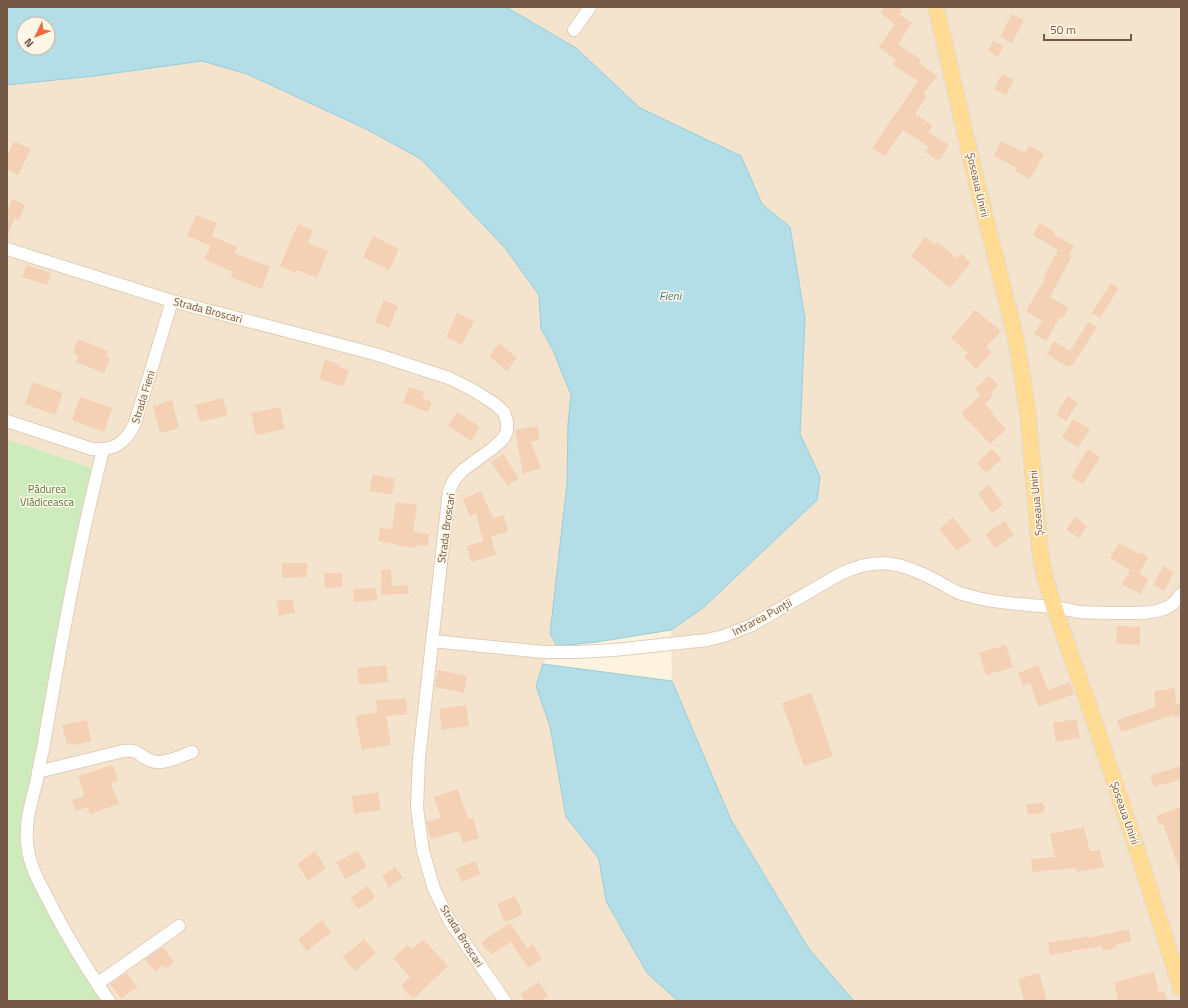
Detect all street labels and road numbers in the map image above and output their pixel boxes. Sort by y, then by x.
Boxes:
street label: Șoseaua Unirii [963,151,993,219]
street label: Strada Broscari [172,293,244,327]
street label: Strada Fieni [127,368,159,426]
street label: Șoseaua Unirii [1025,470,1047,536]
street label: Strada Broscari [433,492,459,564]
street label: Intrarea Punții [729,594,795,640]
street label: Șoseaua Unirii [1107,779,1143,847]
street label: Strada Broscari [436,902,488,970]

